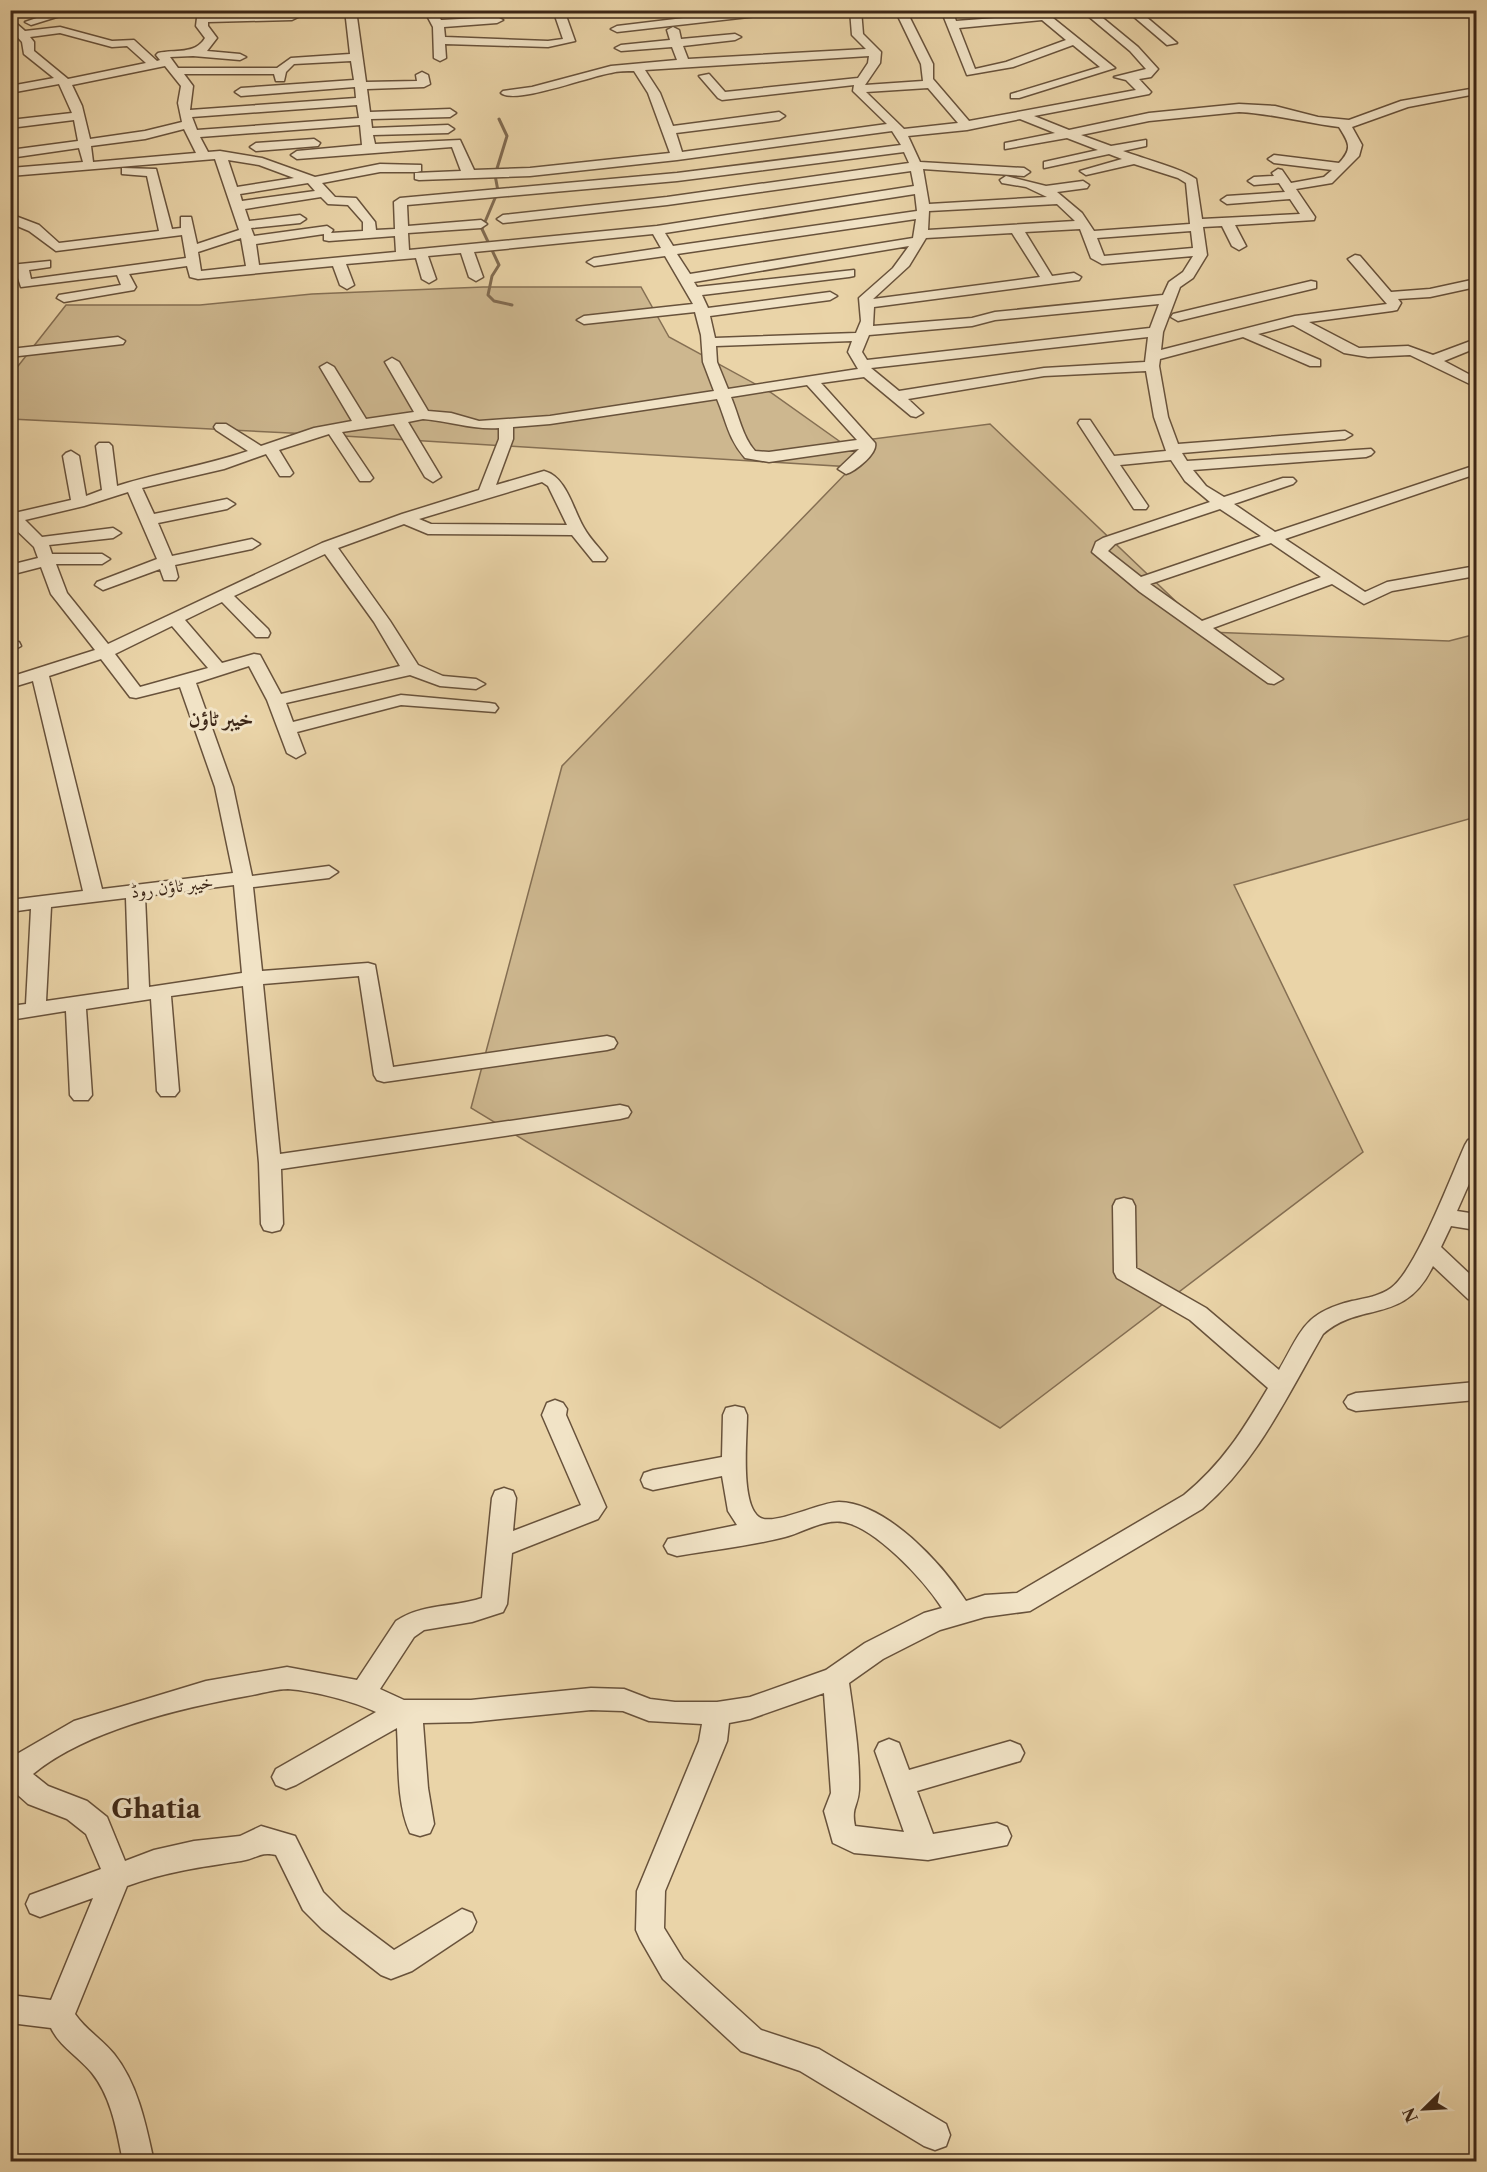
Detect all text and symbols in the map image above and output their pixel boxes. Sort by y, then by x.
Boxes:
district label: خیبر ٹاؤن [189,706,253,732]
street label: خیبر ٹاؤن روڈ [129,871,215,903]
district label: Ghatia [111,1793,202,1825]
north arrow [1394,2079,1454,2139]
text: N [1398,2105,1422,2126]

